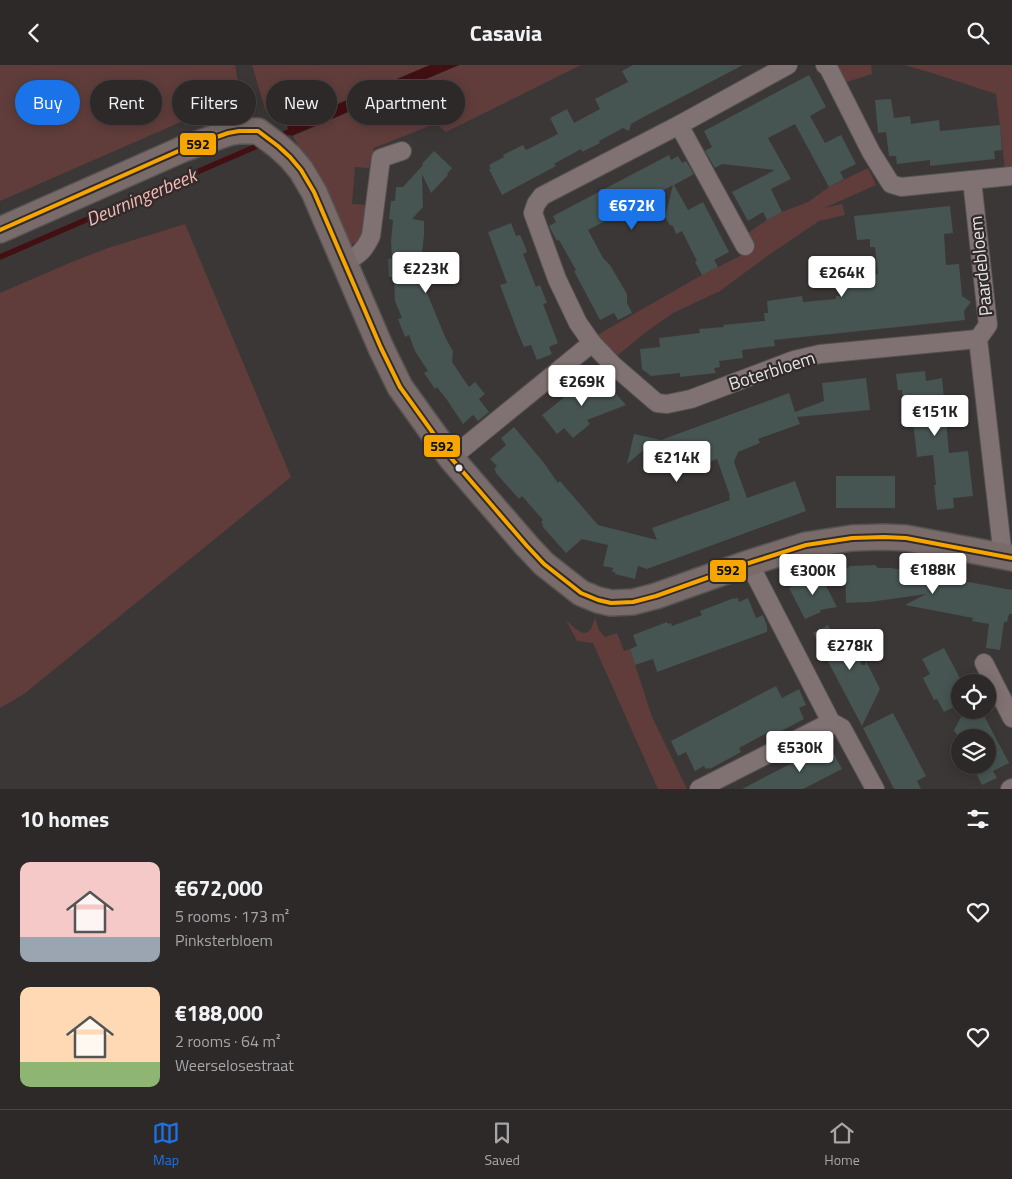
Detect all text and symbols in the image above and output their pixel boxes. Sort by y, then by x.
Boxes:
text: Casavia [470,16,542,50]
icon: back [20,19,48,47]
icon: search [964,19,992,47]
chip: Buy [15,80,80,125]
chip: Rent [90,80,162,125]
chip: Filters [172,80,256,125]
chip: New [266,80,337,125]
chip: Apartment [347,80,465,125]
line badge: 592 [179,132,217,156]
text: 592 [186,133,210,154]
water label: Deurningerbeek [81,159,203,233]
pin: €672K [597,189,667,231]
text: €672K [609,193,655,217]
street label: Paardebloem [962,215,999,317]
pin: €223K [391,251,461,294]
pin: €264K [807,255,877,298]
text: €223K [403,256,449,280]
text: €264K [819,260,865,284]
street label: Boterbloem [725,344,819,397]
pin: €269K [547,365,617,407]
text: €269K [559,369,605,393]
pin: €151K [900,395,970,437]
text: €151K [912,399,958,423]
line badge: 592 [423,434,461,458]
text: 592 [430,435,454,456]
pin: €214K [642,441,712,483]
text: €214K [654,445,700,469]
unlabelled marker [454,463,464,473]
pin: €300K [778,553,848,596]
pin: €188K [898,553,968,595]
text: €188K [910,557,956,581]
text: €300K [790,558,836,582]
line badge: 592 [709,559,747,583]
text: 592 [716,559,740,580]
pin: €278K [815,629,885,671]
text: €278K [827,633,873,657]
map controls [951,674,996,774]
button: locate [951,674,996,719]
button: layers [951,729,996,774]
pin: €530K [765,731,835,773]
text: €530K [777,735,823,759]
text: 10 homes [20,803,109,835]
icon: filters [964,805,992,833]
text: €672,000 [175,872,263,904]
icon: home [60,882,120,942]
icon: heart [964,898,992,926]
text: 5 rooms · 173 m² [175,904,289,928]
text: Pinksterbloem [175,928,273,952]
text: €188,000 [175,997,263,1029]
icon: home [60,1007,120,1067]
icon: heart [964,1023,992,1051]
text: 2 rooms · 64 m² [175,1029,280,1053]
text: Weerselosestraat [175,1053,294,1077]
tab: Map [152,1119,180,1170]
tab: Saved [484,1119,520,1170]
tab: Home [824,1119,860,1170]

